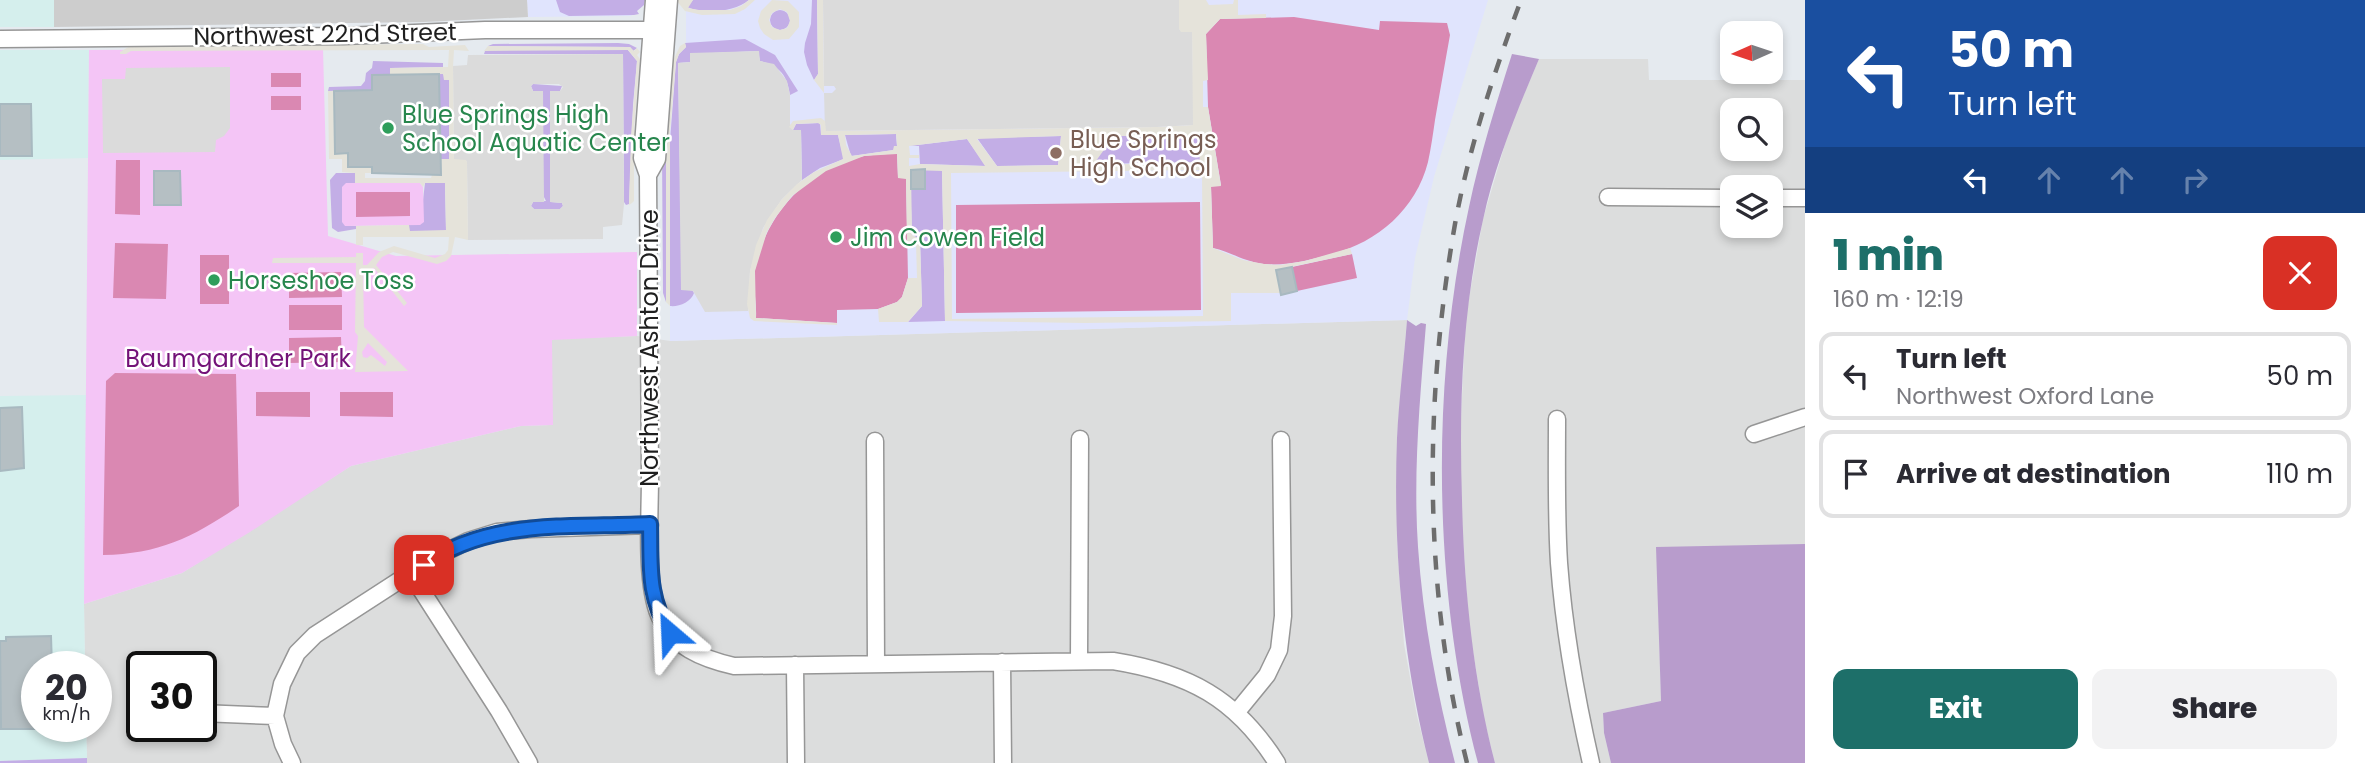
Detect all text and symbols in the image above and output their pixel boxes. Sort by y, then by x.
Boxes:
street label: Northwest 22nd Street [193,15,457,53]
text: 50 m [1948,16,2074,84]
north arrow [1720,21,1783,84]
map controls [1720,21,1783,238]
icon: left [1833,28,1924,119]
text: Turn left [1948,81,2077,126]
place label: Blue Springs High School Aquatic Center [402,98,670,159]
button: search [1720,98,1783,161]
marker: Blue Springs High School Aquatic Center [380,120,396,136]
place label: Blue Springs High School [1070,123,1217,184]
marker: Blue Springs High School [1048,145,1064,161]
icon: left [1957,161,1995,199]
icon: ahead [2030,161,2068,199]
icon: ahead [2103,161,2141,199]
icon: right [2176,161,2214,199]
button: layers [1720,175,1783,238]
street label: Northwest Ashton Drive [633,209,666,487]
place label: Jim Cowen Field [850,221,1045,254]
text: 1 min [1833,226,1944,285]
marker: Jim Cowen Field [828,229,844,245]
button: close [2263,236,2337,310]
place label: Horseshoe Toss [228,264,414,297]
marker: Horseshoe Toss [206,272,222,288]
text: 160 m · 12:19 [1833,283,1964,315]
text: Turn left [1896,341,2007,377]
park label: Baumgardner Park [125,342,351,375]
icon: left [1837,357,1875,395]
text: 50 m [2267,358,2333,394]
text: Northwest Oxford Lane [1896,380,2154,412]
icon: arrive [1837,455,1875,493]
text: Arrive at destination [1896,456,2171,492]
text: 110 m [2266,456,2333,492]
pin [394,535,454,595]
icon: arrive [405,546,443,584]
position arrow [633,596,707,670]
speed limit sign: 30 [126,651,217,742]
text: 20 [45,663,88,712]
button: Exit [1833,669,2078,749]
button: Share [2092,669,2337,749]
text: km/h [43,701,90,726]

